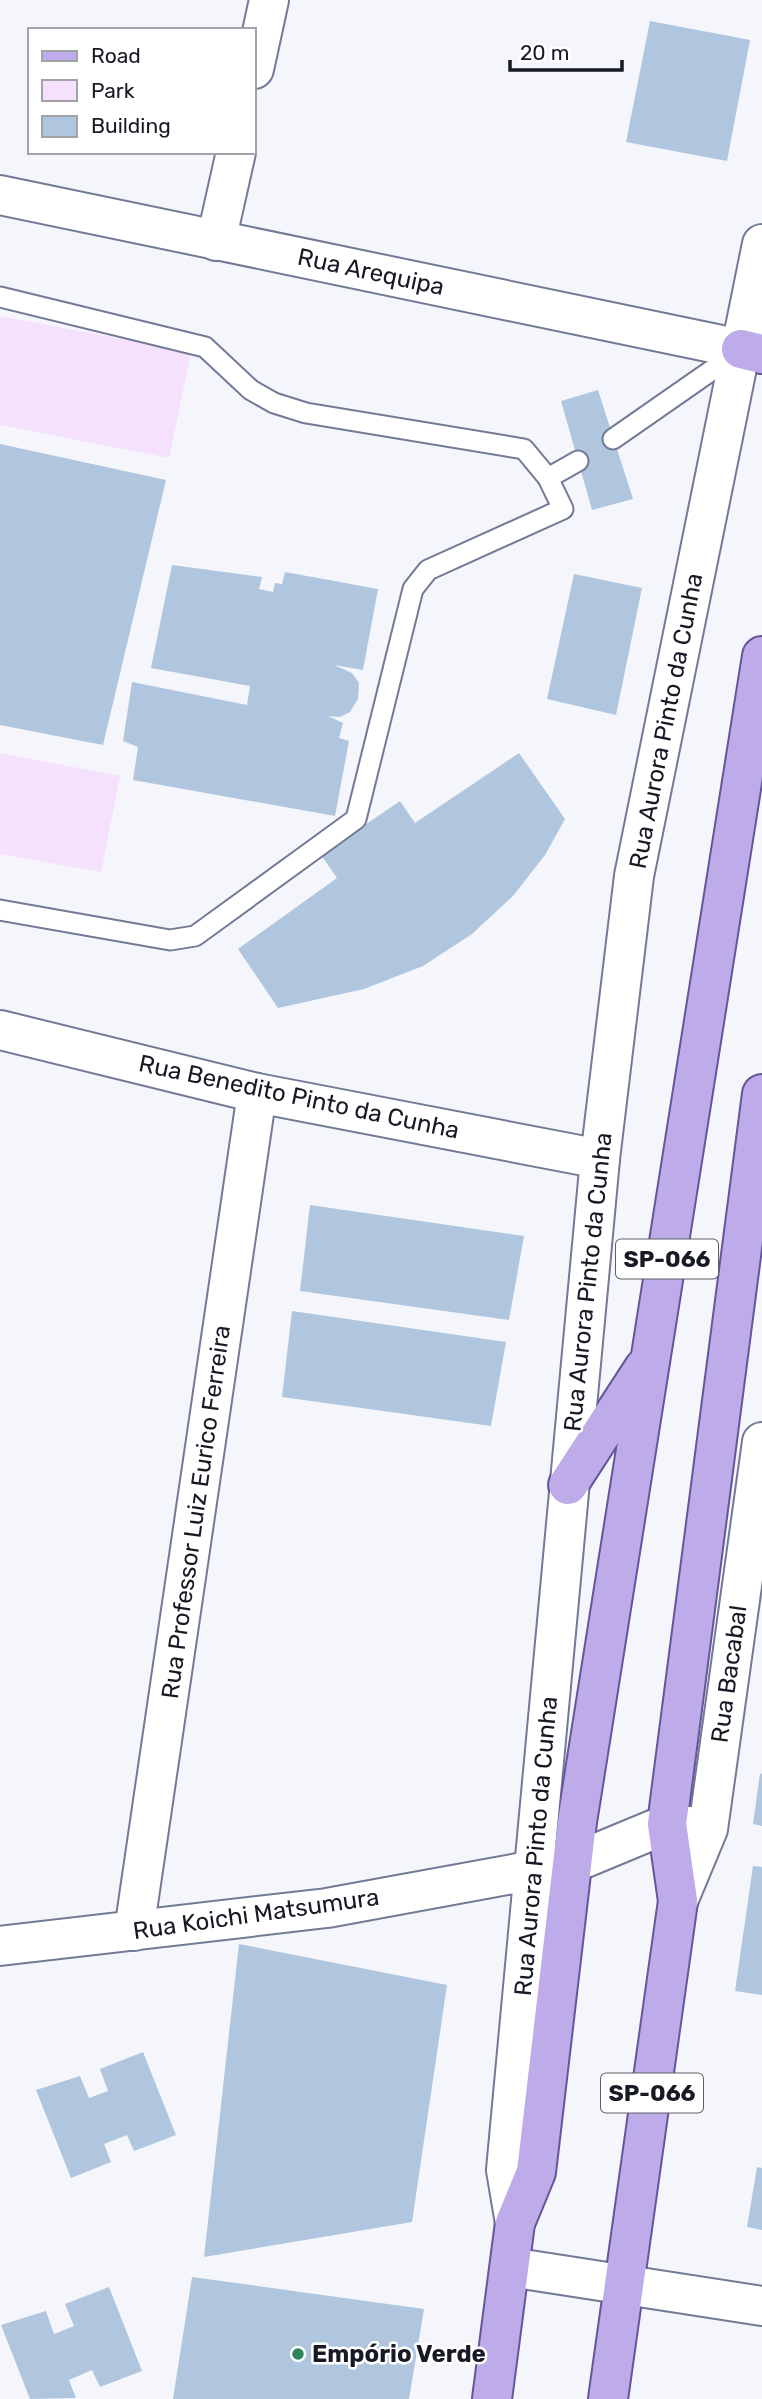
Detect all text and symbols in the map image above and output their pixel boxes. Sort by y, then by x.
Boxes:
legend [28,28,256,154]
scale bar [510,28,622,72]
text: 20 m [520,40,569,65]
text: Road [91,43,141,68]
text: Park [91,78,135,103]
text: Building [91,113,171,138]
street label: Rua Arequipa [295,243,447,301]
street label: Rua Aurora Pinto da Cunha [624,571,708,871]
street label: Rua Benedito Pinto da Cunha [136,1049,462,1145]
street label: Rua Aurora Pinto da Cunha [558,1131,618,1433]
road number: SP-066 [616,1240,718,1278]
street label: Rua Professor Luiz Eurico Ferreira [156,1323,236,1701]
street label: Rua Bacabal [706,1604,752,1744]
street label: Rua Aurora Pinto da Cunha [509,1695,563,1997]
street label: Rua Koichi Matsumura [131,1883,381,1945]
road number: SP-066 [601,2074,703,2112]
place label: Empório Verde [312,2340,486,2368]
marker: Empório Verde [290,2346,306,2362]

